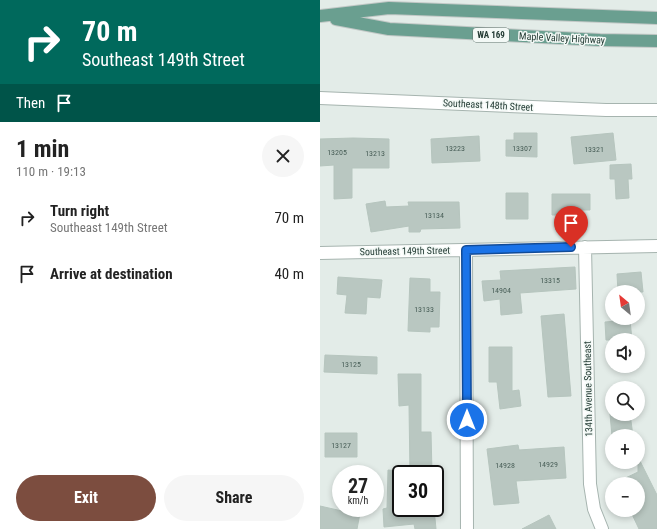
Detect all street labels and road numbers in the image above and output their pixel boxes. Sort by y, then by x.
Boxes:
road number: WA 169 [473,28,509,42]
street label: Maple Valley Highway [519,30,605,46]
street label: Southeast 148th Street [443,97,533,113]
street label: Southeast 149th Street [360,245,450,257]
street label: 134th Avenue Southeast [582,341,594,437]

